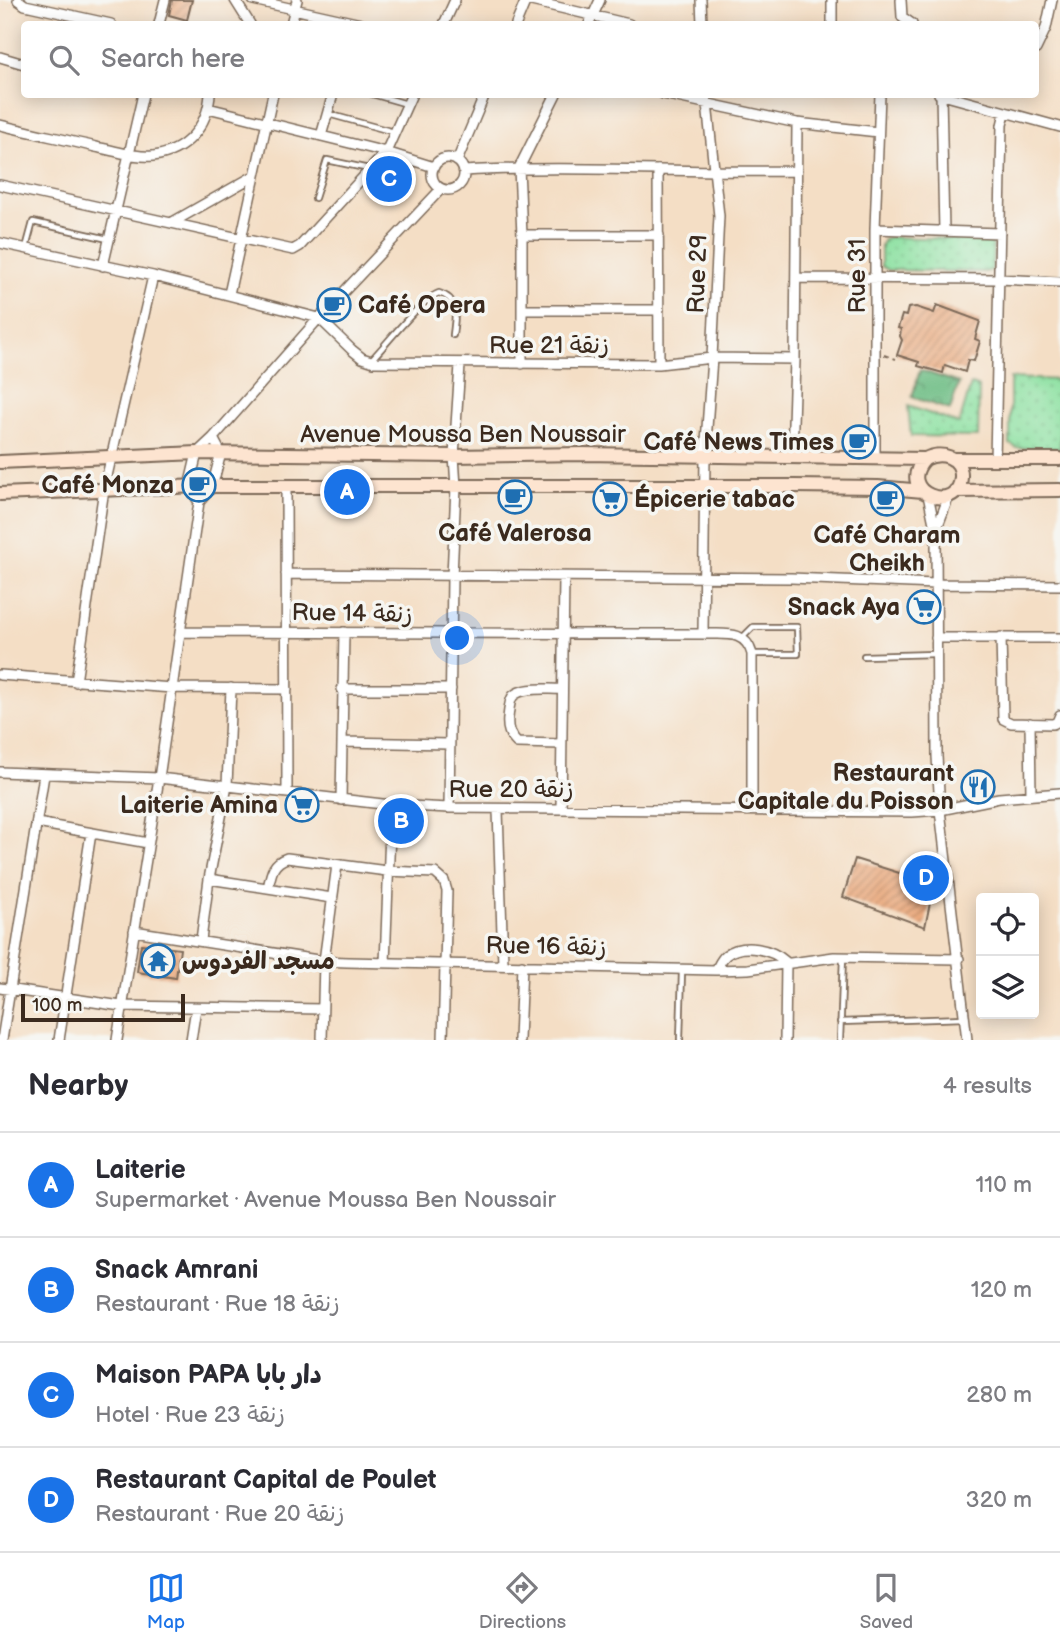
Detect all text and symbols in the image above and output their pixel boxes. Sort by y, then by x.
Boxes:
search box [21,21,1039,98]
icon: search [45,41,83,79]
text: Search here [101,44,245,75]
pin: C [366,153,412,205]
street label: Rue 29 [682,234,713,314]
street label: Rue 31 [843,238,872,314]
cafe icon: Café Opera [315,286,353,324]
place label: Café Opera [358,291,486,320]
street label: Rue 21 زنقة [489,331,609,360]
street label: Avenue Moussa Ben Noussair [300,420,626,449]
cafe icon: Café News Times [840,423,878,461]
place label: Café News Times [644,428,834,457]
cafe icon: Café Monza [180,466,218,504]
pin: A [324,466,370,518]
place label: Café Monza [41,471,174,500]
cafe icon: Café Valerosa [496,478,534,516]
supermarket icon: Épicerie tabac [591,480,629,518]
cafe icon: Café Charam Cheikh [868,480,906,518]
place label: Épicerie tabac [634,483,795,514]
place label: Café Valerosa [438,519,592,548]
place label: Café Charam Cheikh [814,521,960,578]
supermarket icon: Snack Aya [905,588,943,626]
place label: Snack Aya [788,593,900,622]
street label: Rue 14 زنقة [291,598,413,629]
your location [440,621,474,655]
place label: Restaurant Capitale du Poisson [738,759,954,816]
restaurant icon: Restaurant Capitale du Poisson [959,768,997,806]
street label: Rue 20 زنقة [448,775,574,804]
supermarket icon: Laiterie Amina [283,786,321,824]
place label: Laiterie Amina [120,791,278,820]
pin: B [378,795,424,847]
pin: D [903,852,949,904]
map controls [976,893,1039,1019]
button: locate [976,893,1039,956]
street label: Rue 16 زنقة [485,931,607,962]
temple icon: مسجد الفردوس [139,942,177,980]
place label: مسجد الفردوس [182,947,335,977]
button: layers [976,956,1039,1019]
scale bar [21,991,186,1023]
text: 100 m [32,994,83,1017]
text: Nearby [28,1068,128,1104]
text: 4 results [943,1072,1032,1100]
text: Laiterie [95,1155,186,1186]
text: A [44,1171,58,1199]
text: 110 m [975,1171,1032,1199]
text: Supermarket · Avenue Moussa Ben Noussair [95,1186,556,1214]
text: Snack Amrani [95,1255,258,1286]
text: B [43,1276,59,1304]
text: 120 m [971,1276,1032,1304]
text: Restaurant · Rue 18 زنقة [95,1290,340,1318]
text: Maison PAPA دار بابا [95,1360,322,1391]
text: C [43,1381,59,1409]
text: 280 m [966,1381,1032,1409]
text: Hotel · Rue 23 زنقة [95,1401,285,1429]
text: Restaurant Capital de Poulet [95,1465,437,1496]
text: D [43,1486,59,1514]
text: 320 m [966,1486,1032,1514]
text: Restaurant · Rue 20 زنقة [95,1500,345,1528]
tab: Map [147,1569,185,1634]
tab: Directions [479,1569,566,1634]
tab: Saved [860,1569,913,1634]

